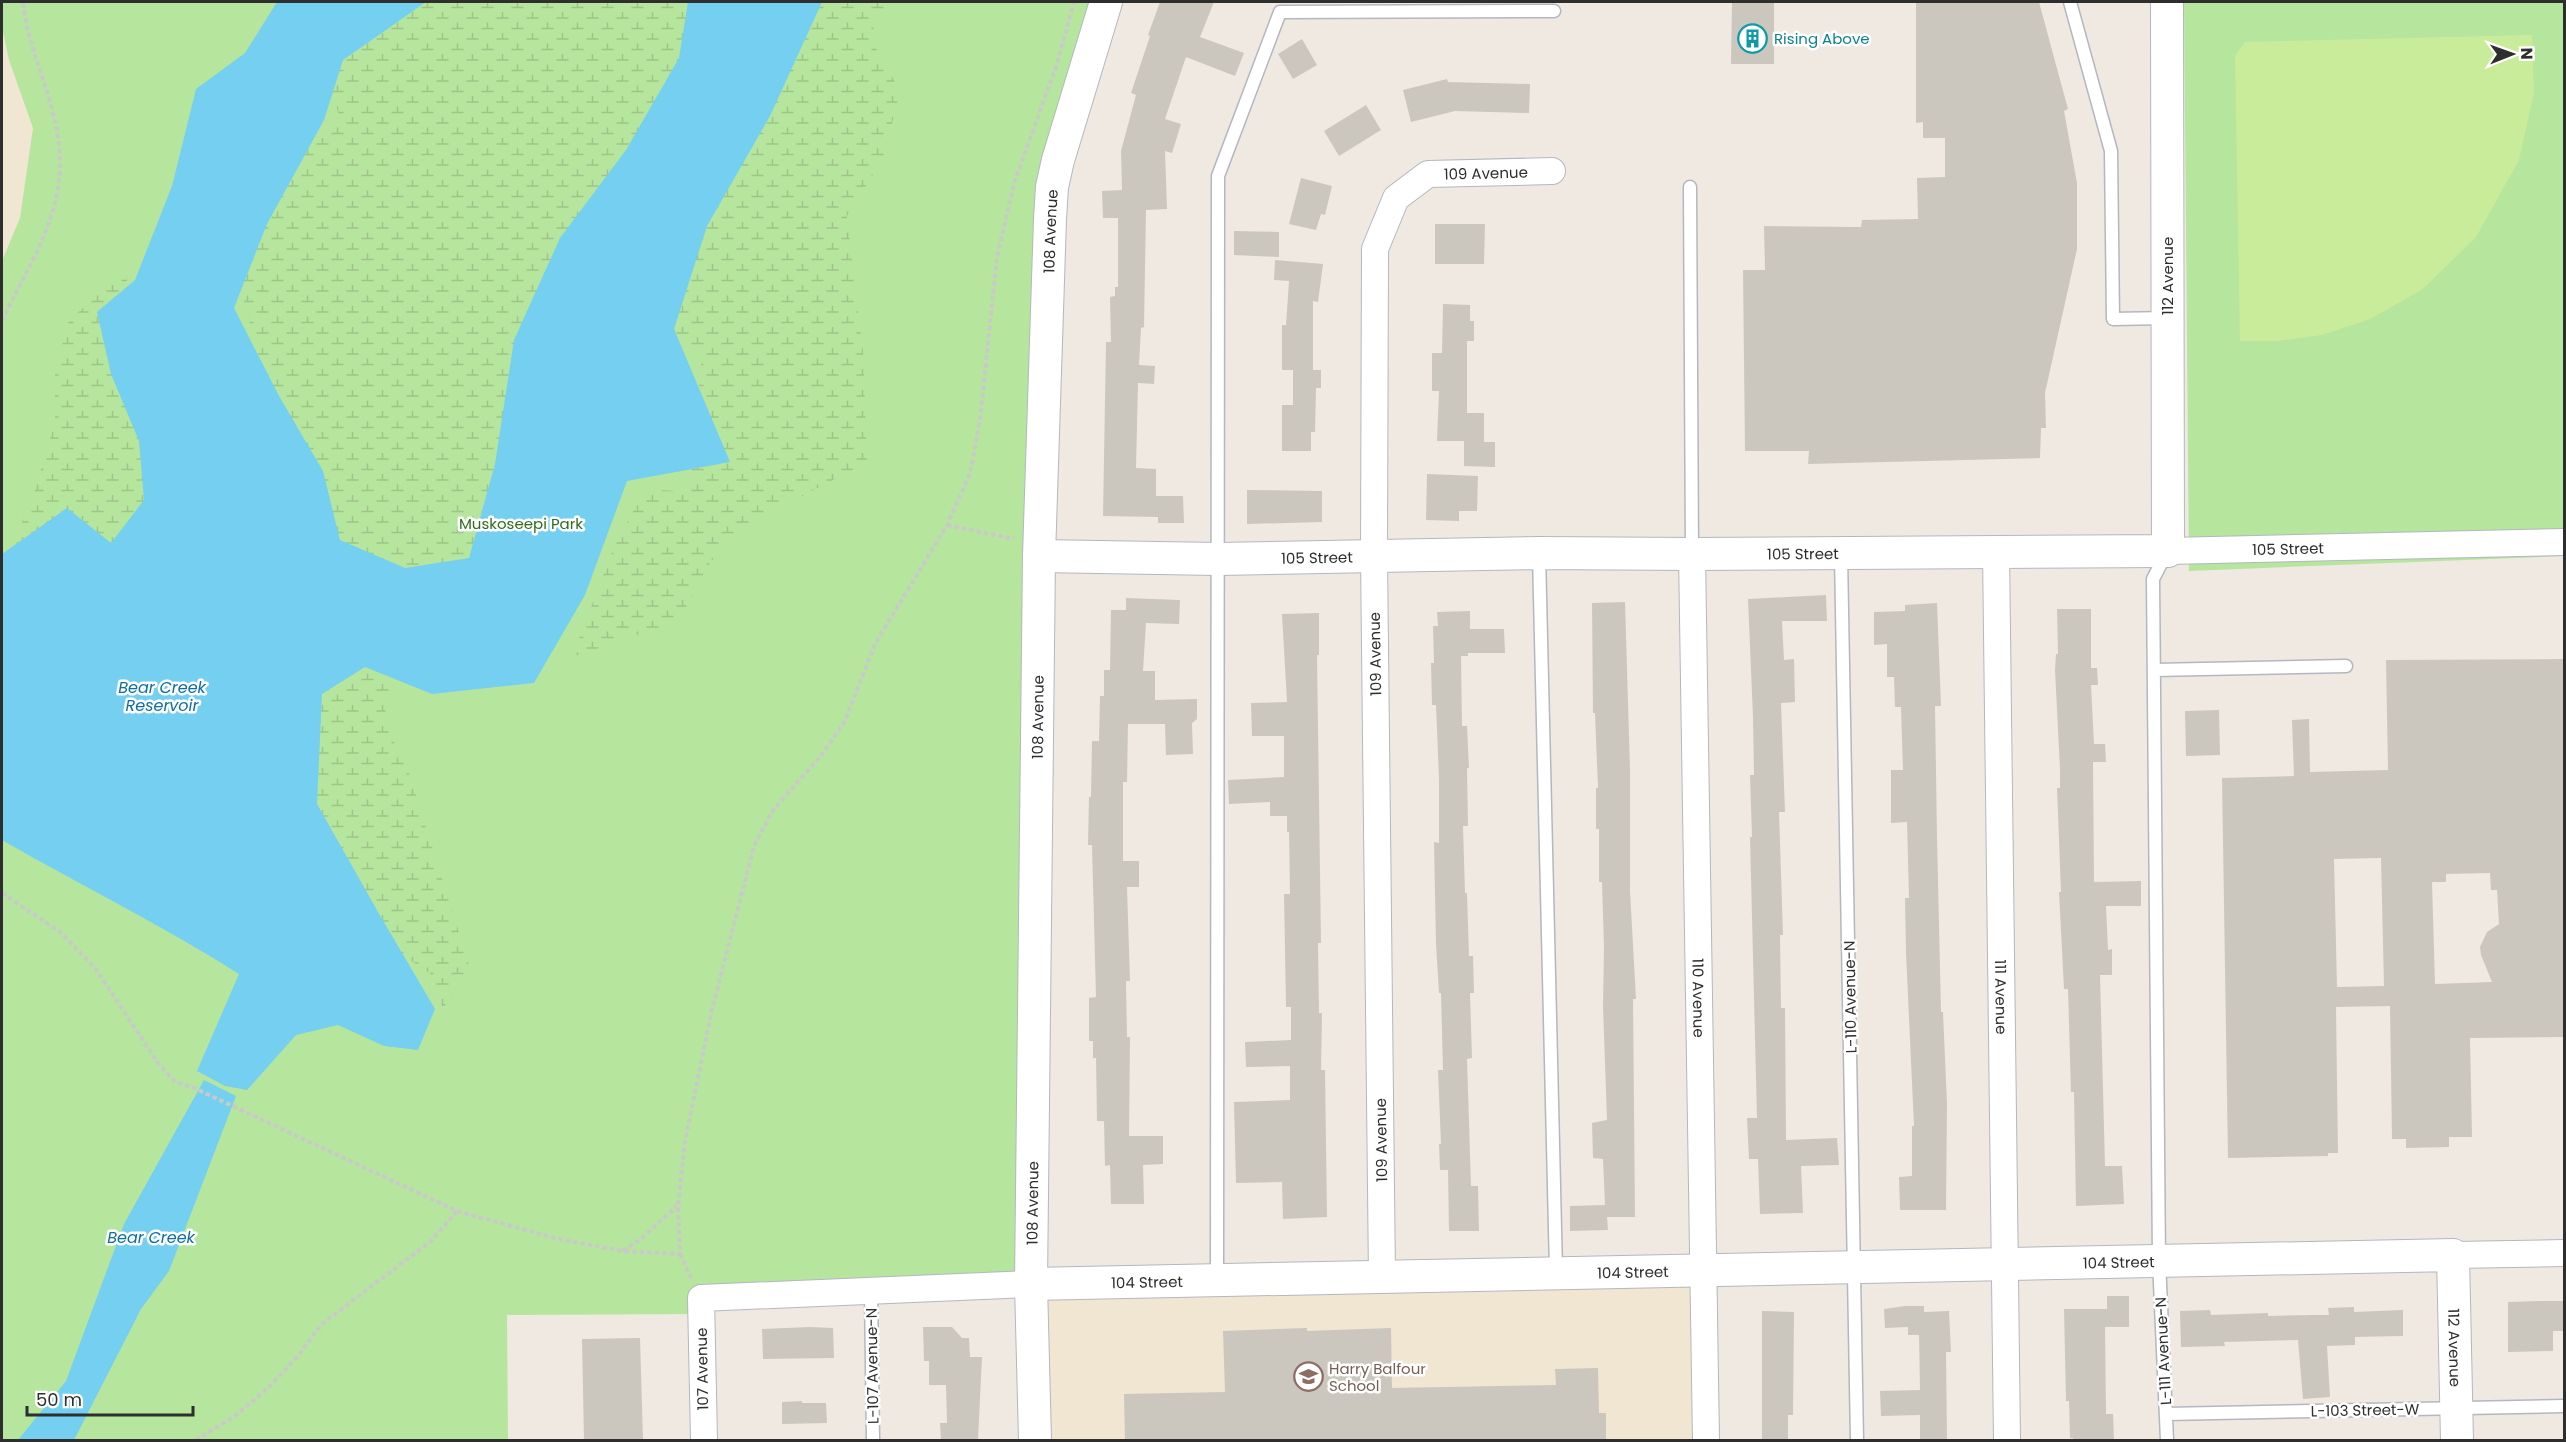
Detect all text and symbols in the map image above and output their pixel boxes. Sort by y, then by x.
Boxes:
building icon: Rising Above [1737,22,1769,54]
north arrow [2482,24,2542,84]
place label: Rising Above [1774,28,1870,49]
text: N [2515,48,2538,60]
street label: 109 Avenue [1443,161,1528,184]
street label: 108 Avenue [1038,189,1062,274]
street label: 112 Avenue [2157,237,2178,315]
park label: Muskoseepi Park [459,513,583,534]
street label: 105 Street [2252,537,2324,560]
street label: 105 Street [1767,543,1839,564]
street label: 105 Street [1281,546,1353,568]
street label: 109 Avenue [1364,612,1386,696]
street label: 108 Avenue [1026,675,1048,759]
water label: Bear Creek Reservoir [118,676,207,717]
street label: L-110 Avenue-N [1839,940,1861,1054]
street label: 110 Avenue [1688,958,1710,1038]
street label: 111 Avenue [1991,959,2012,1035]
street label: 109 Avenue [1370,1098,1392,1182]
street label: 108 Avenue [1021,1161,1043,1245]
water label: Bear Creek [107,1226,196,1249]
street label: 104 Street [2083,1251,2155,1273]
street label: 104 Street [1597,1260,1669,1283]
street label: 104 Street [1111,1270,1183,1293]
street label: L-111 Avenue-N [2150,1296,2176,1406]
street label: L-107 Avenue-N [860,1308,884,1424]
street label: 112 Avenue [2444,1308,2466,1387]
street label: 107 Avenue [691,1327,713,1411]
place label: Harry Balfour School [1329,1358,1426,1396]
school or university icon: Harry Balfour School [1292,1361,1324,1393]
scale bar [27,1379,194,1417]
text: 50 m [36,1387,82,1412]
street label: L-103 Street-W [2311,1399,2420,1421]

